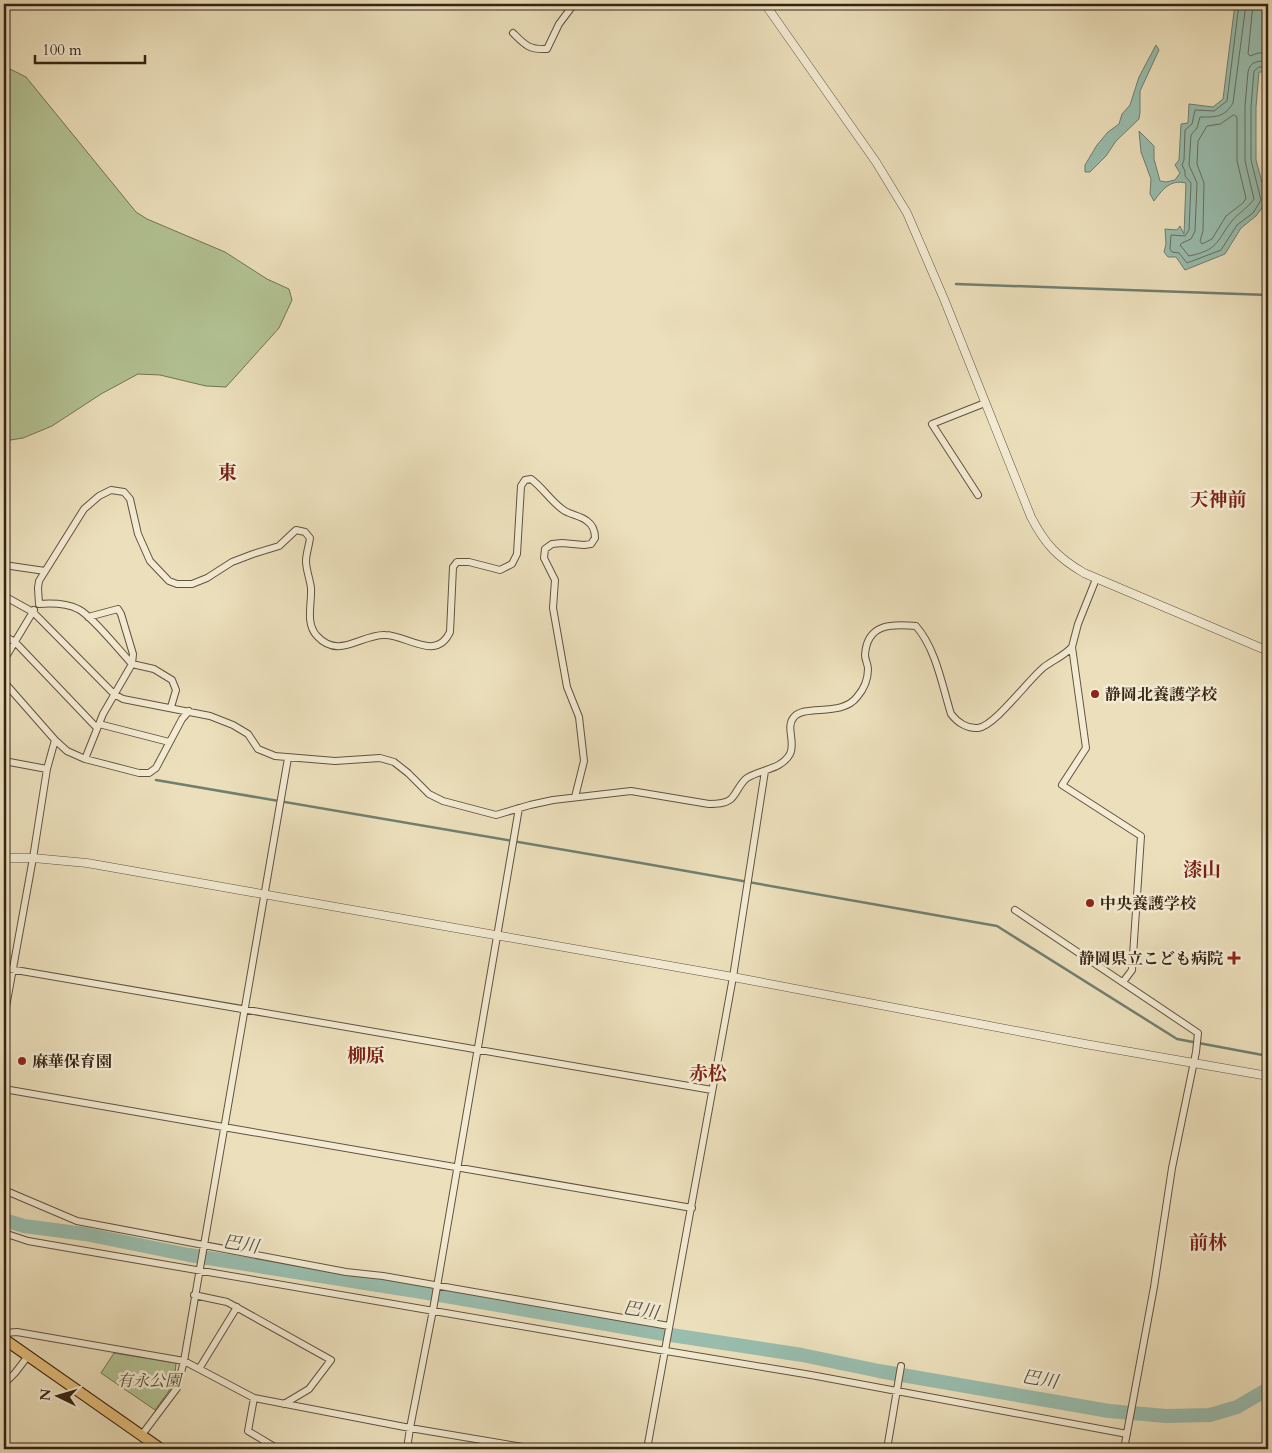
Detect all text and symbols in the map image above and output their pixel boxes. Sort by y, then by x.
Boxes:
scale bar [35,32,145,64]
text: 100 m [42,40,82,60]
district label: 東 [217,460,237,486]
district label: 天神前 [1189,487,1247,513]
place label: 静岡北養護学校 [1105,684,1218,706]
marker: 静岡北養護学校 [1089,688,1101,700]
district label: 漆山 [1183,857,1221,883]
place label: 中央養護学校 [1100,893,1197,915]
marker: 中央養護学校 [1084,897,1096,909]
place label: 静岡県立こども病院 [1079,948,1223,970]
marker: 静岡県立こども病院 [1227,951,1241,965]
district label: 柳原 [347,1043,385,1069]
place label: 麻華保育園 [32,1051,112,1073]
marker: 麻華保育園 [16,1055,28,1067]
district label: 赤松 [689,1061,727,1087]
water label: 巴川 [221,1229,263,1260]
district label: 前林 [1189,1230,1227,1256]
water label: 巴川 [621,1295,663,1326]
water label: 巴川 [1020,1364,1062,1395]
north arrow [32,1370,82,1420]
park label: 有永公園 [117,1370,184,1392]
text: N [36,1388,56,1402]

